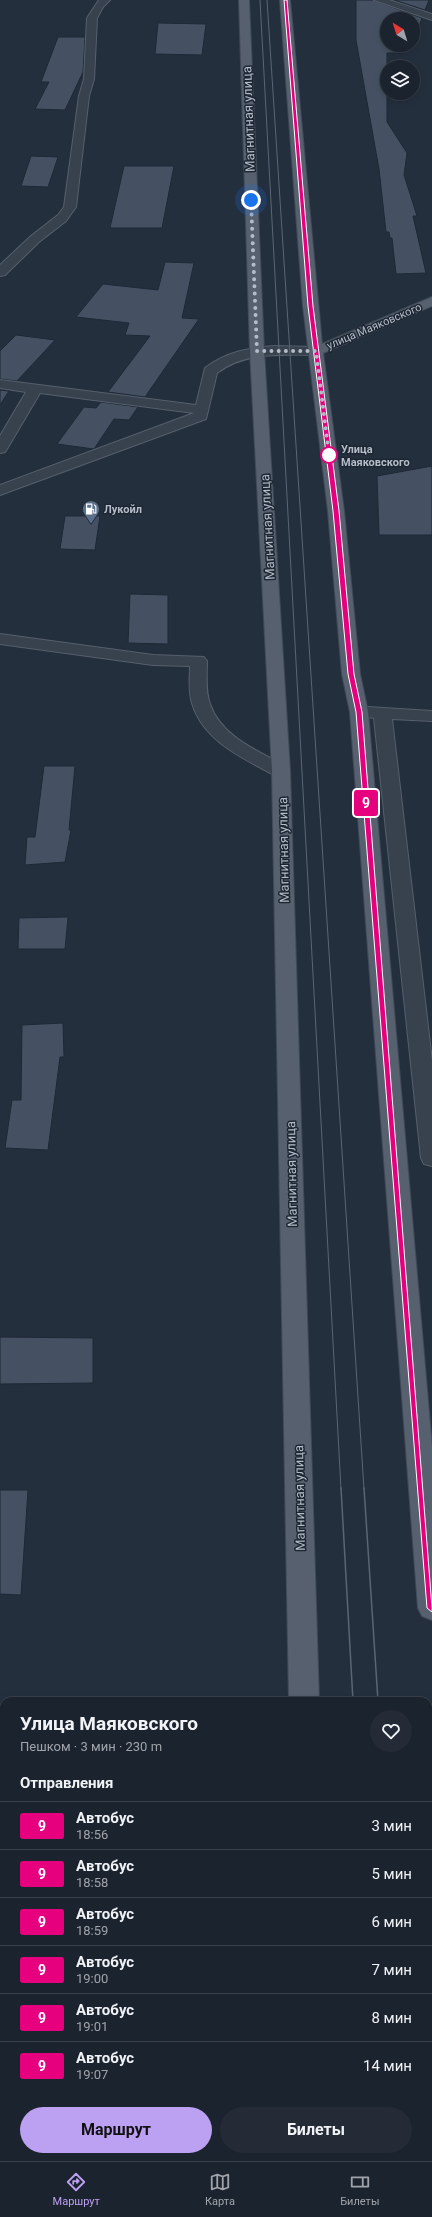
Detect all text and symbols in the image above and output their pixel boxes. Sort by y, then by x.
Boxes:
north arrow [380,12,420,52]
map controls [380,12,420,100]
button: layers [380,60,420,100]
street label: Магнитная улица [239,66,258,172]
your location [241,190,261,210]
street label: улица Маяковского [325,301,424,352]
place label: Улица Маяковского [341,443,410,469]
marker: Улица Маяковского [320,446,338,464]
street label: Магнитная улица [257,474,278,580]
fuel station icon: Лукойл [81,499,101,524]
place label: Лукойл [104,503,142,516]
line badge: 9 [353,790,379,816]
text: 9 [362,795,370,811]
street label: Магнитная улица [275,797,292,903]
street label: Магнитная улица [283,1121,300,1227]
street label: Магнитная улица [291,1445,308,1551]
button: heart [370,1710,412,1752]
text: Улица Маяковского [20,1712,198,1735]
text: Пешком · 3 мин · 230 m [20,1739,162,1754]
text: Отправления [20,1774,113,1792]
text: Автобус [76,1809,134,1827]
text: 3 мин [371,1817,412,1835]
text: 9 [38,1818,46,1834]
text: 18:56 [76,1827,108,1842]
text: Автобус [76,1857,134,1875]
text: 5 мин [371,1865,412,1883]
text: 9 [38,1866,46,1882]
text: 18:58 [76,1875,108,1890]
text: Автобус [76,1905,134,1923]
text: 6 мин [371,1913,412,1931]
text: 9 [38,1914,46,1930]
text: 18:59 [76,1923,108,1938]
text: Автобус [76,1953,134,1971]
text: 7 мин [371,1961,412,1979]
text: 9 [38,1962,46,1978]
text: 19:00 [76,1971,108,1986]
text: Автобус [76,2001,134,2019]
text: 8 мин [371,2009,412,2027]
text: 9 [38,2010,46,2026]
text: 19:01 [76,2019,108,2034]
text: Автобус [76,2049,134,2067]
text: 14 мин [363,2057,412,2075]
text: 9 [38,2058,46,2074]
text: 19:07 [76,2067,108,2082]
button: Маршрут [20,2107,212,2153]
button: Билеты [220,2107,412,2153]
tab: Маршрут [53,2171,100,2208]
tab: Карта [205,2171,235,2208]
tab: Билеты [340,2171,379,2208]

